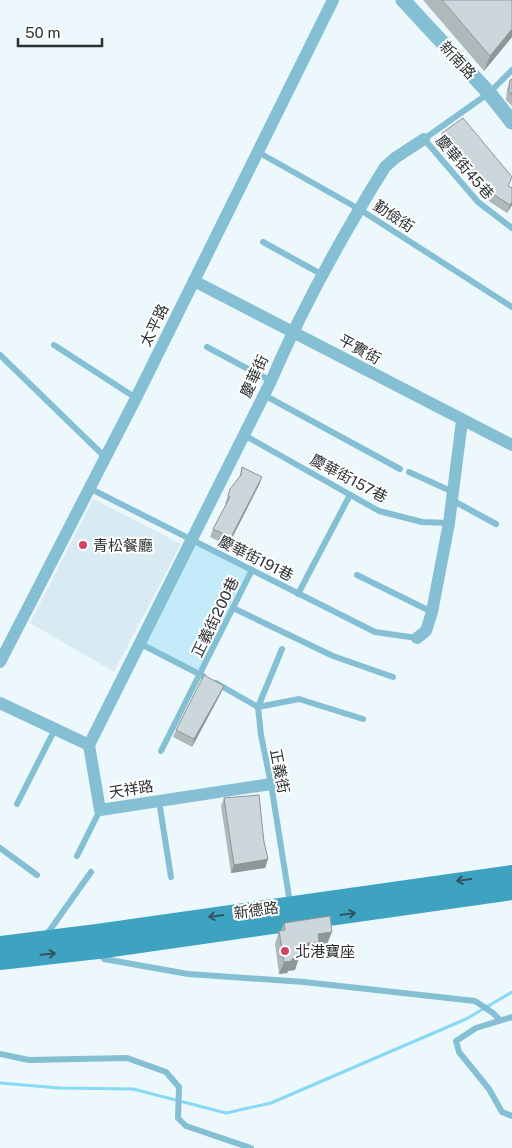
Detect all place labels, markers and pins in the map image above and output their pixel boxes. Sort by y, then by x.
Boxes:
place label: 青松餐廳 [93,537,153,554]
marker: 青松餐廳 [77,539,89,551]
place label: 北港寶座 [295,943,355,960]
marker: 北港寶座 [279,945,291,957]

